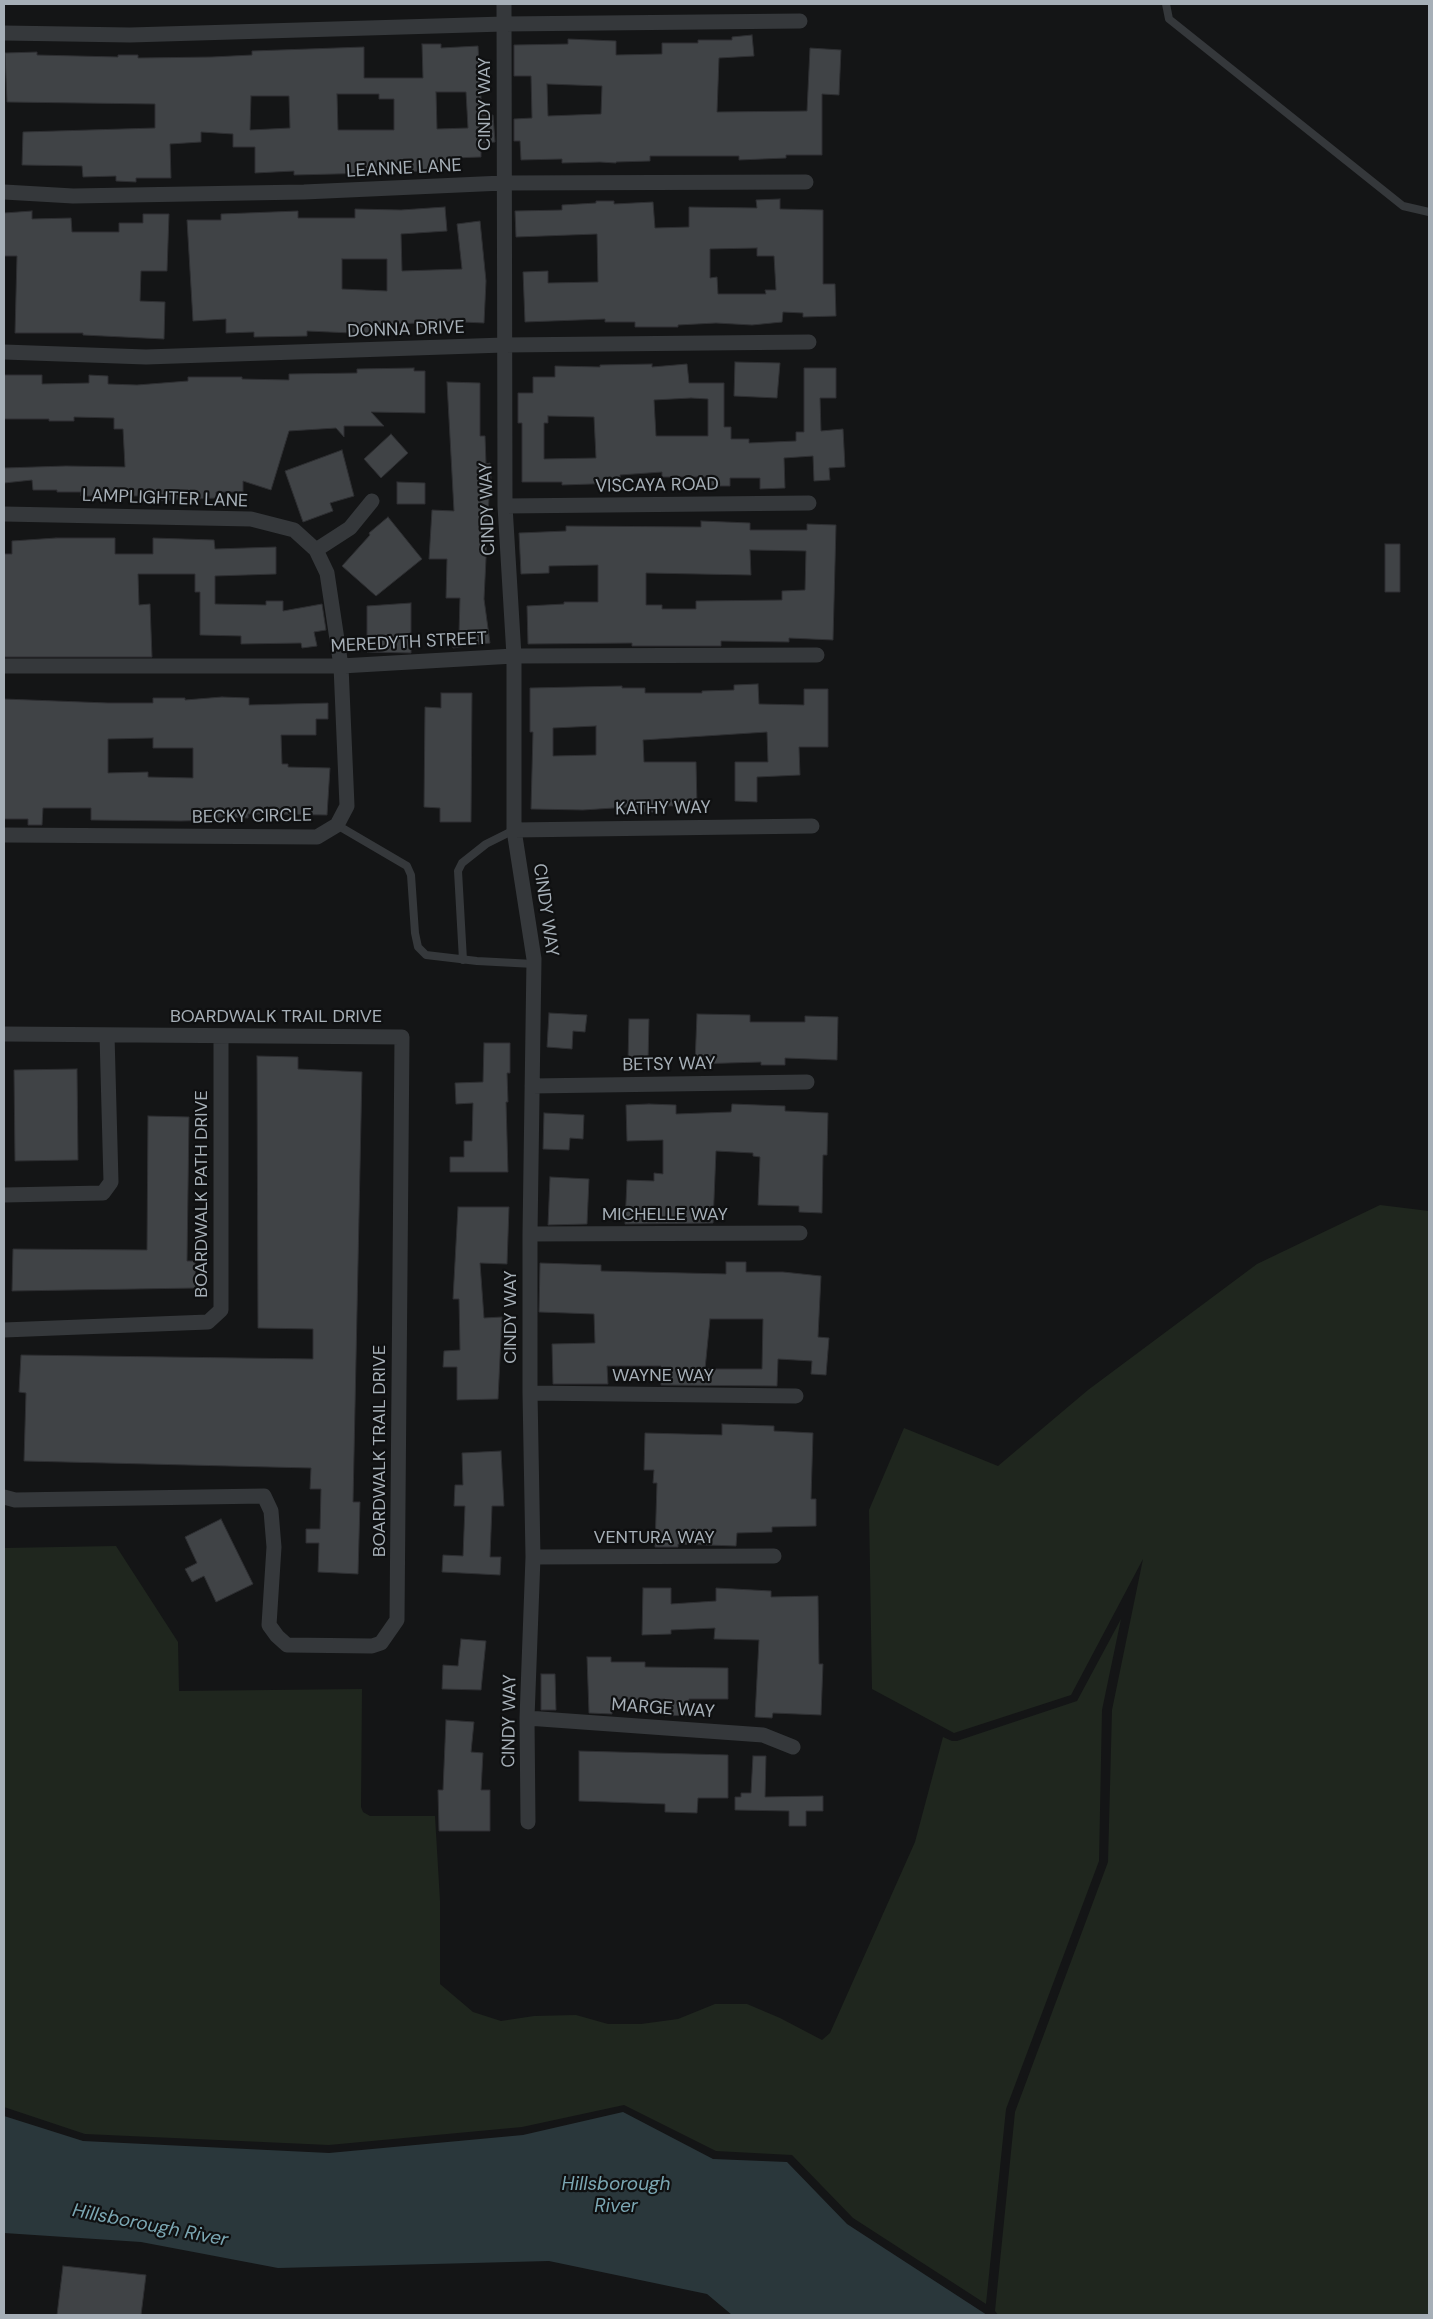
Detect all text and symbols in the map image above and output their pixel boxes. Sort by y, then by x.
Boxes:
street label: CINDY WAY [474,57,496,151]
street label: LEANNE LANE [346,155,462,183]
street label: DONNA DRIVE [347,317,465,343]
street label: CINDY WAY [476,462,500,556]
street label: VISCAYA ROAD [595,474,719,498]
street label: LAMPLIGHTER LANE [81,485,249,513]
street label: MEREDYTH STREET [330,628,488,658]
street label: KATHY WAY [615,797,711,821]
street label: BECKY CIRCLE [192,805,312,829]
street label: CINDY WAY [528,862,562,958]
street label: BOARDWALK TRAIL DRIVE [170,1006,382,1028]
street label: BETSY WAY [622,1053,716,1077]
street label: BOARDWALK PATH DRIVE [191,1090,213,1298]
street label: MICHELLE WAY [602,1204,728,1226]
street label: CINDY WAY [500,1270,522,1364]
street label: BOARDWALK TRAIL DRIVE [369,1345,391,1557]
street label: WAYNE WAY [612,1365,714,1387]
street label: VENTURA WAY [593,1527,715,1549]
street label: CINDY WAY [498,1674,522,1768]
street label: MARGE WAY [611,1695,715,1723]
water label: Hillsborough River [561,2174,671,2218]
water label: Hillsborough River [70,2200,230,2252]

